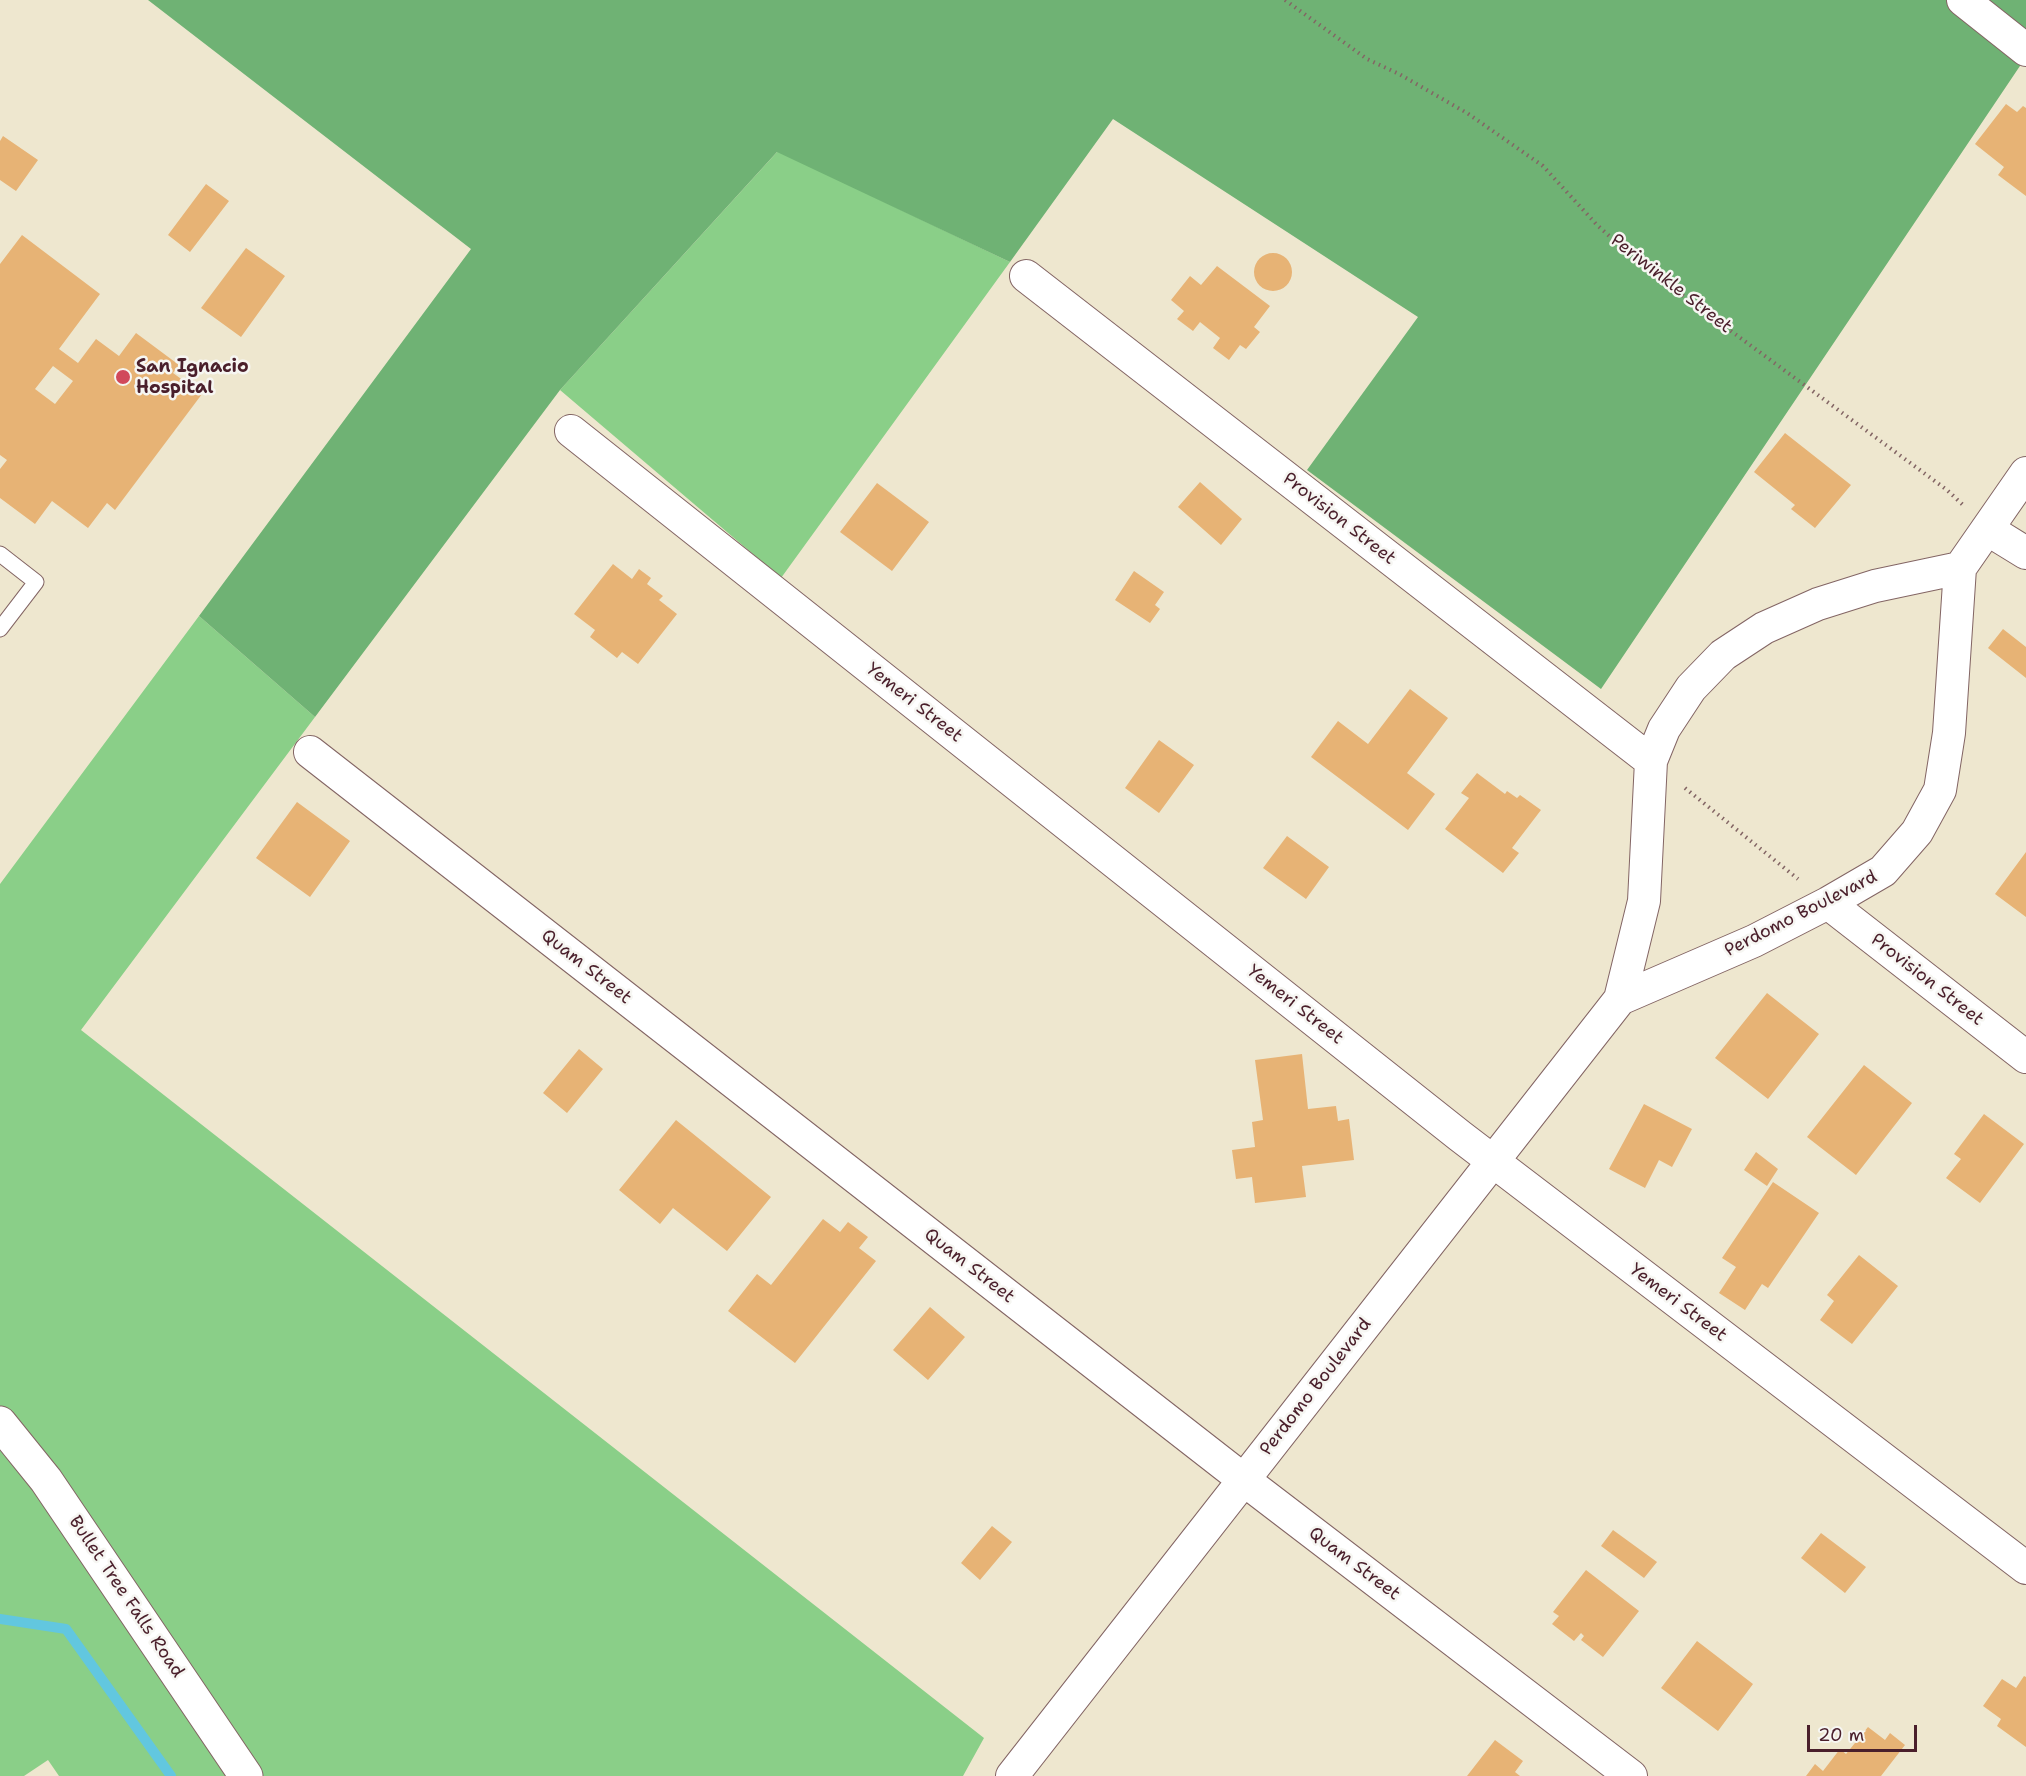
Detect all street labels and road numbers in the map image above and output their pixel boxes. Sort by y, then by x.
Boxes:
street label: Periwinkle Street [1606,230,1736,338]
street label: Provision Street [1278,468,1400,570]
street label: Yemeri Street [862,659,966,747]
street label: Perdomo Boulevard [1721,866,1881,962]
street label: Quam Street [536,925,636,1009]
street label: Provision Street [1866,929,1988,1031]
street label: Yemeri Street [1243,961,1347,1049]
street label: Quam Street [919,1224,1019,1308]
street label: Yemeri Street [1625,1259,1731,1347]
street label: Perdomo Boulevard [1256,1314,1376,1460]
street label: Bullet Tree Falls Road [64,1512,188,1682]
street label: Quam Street [1304,1523,1404,1605]

